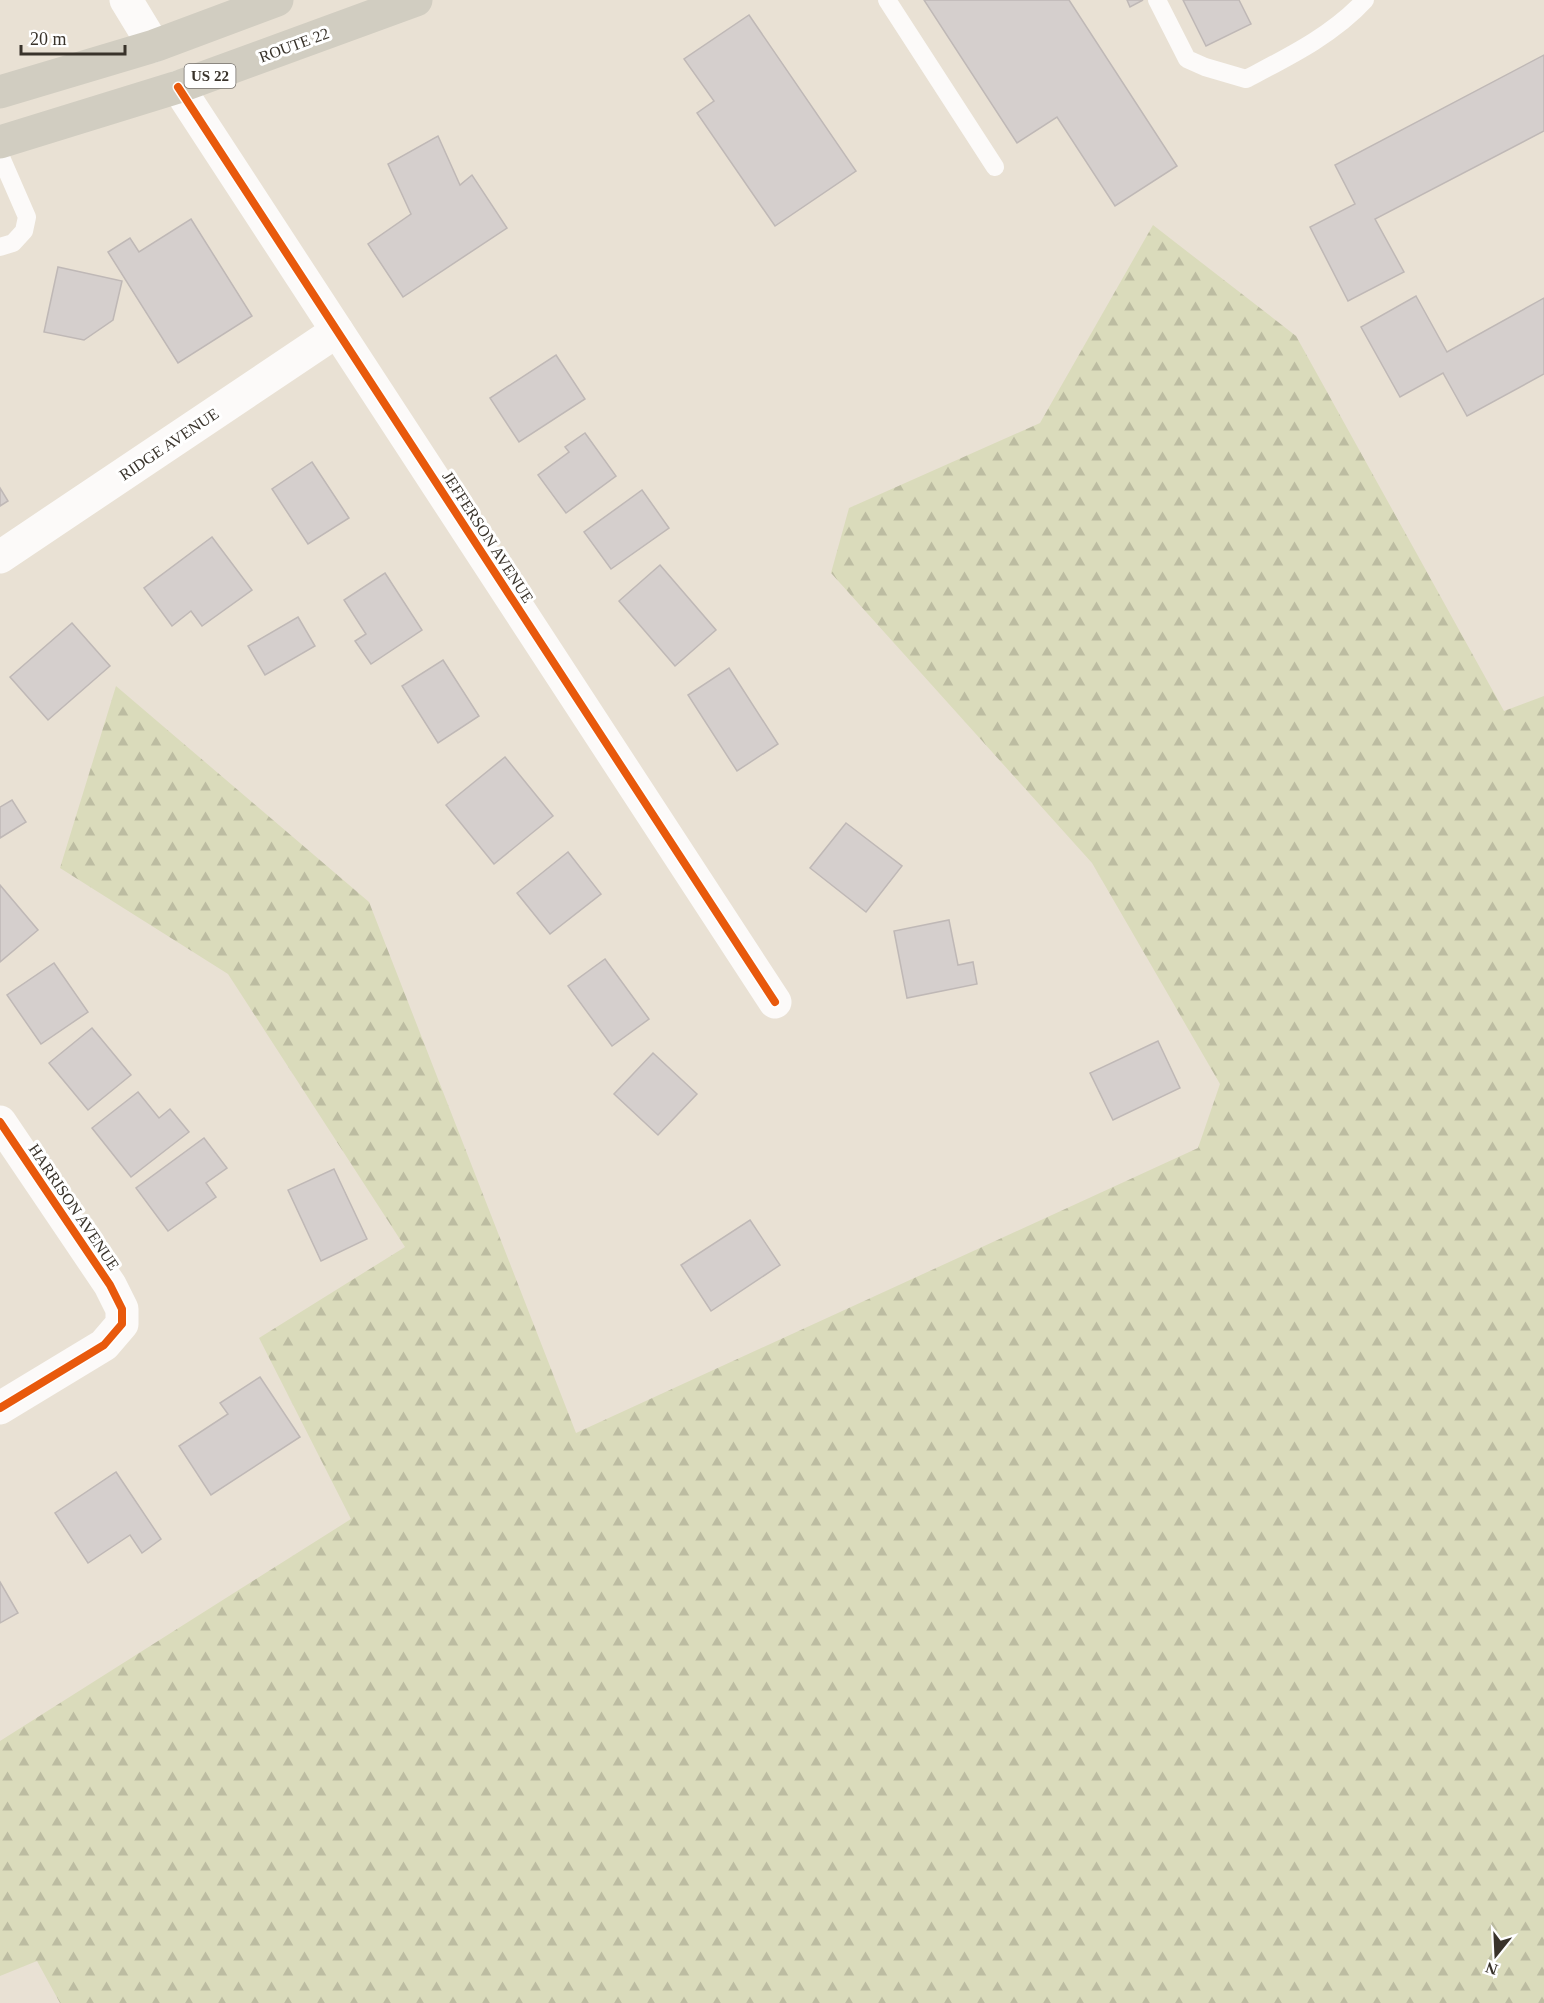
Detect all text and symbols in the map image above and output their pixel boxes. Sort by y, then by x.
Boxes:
scale bar [21,18,124,56]
street label: ROUTE 22 [257,24,331,66]
text: 20 m [30,29,67,49]
road number: US 22 [184,64,236,88]
street label: RIDGE AVENUE [116,405,222,483]
street label: JEFFERSON AVENUE [439,468,537,606]
street label: HARRISON AVENUE [25,1141,123,1273]
north arrow [1466,1925,1526,1985]
text: N [1483,1959,1500,1979]

